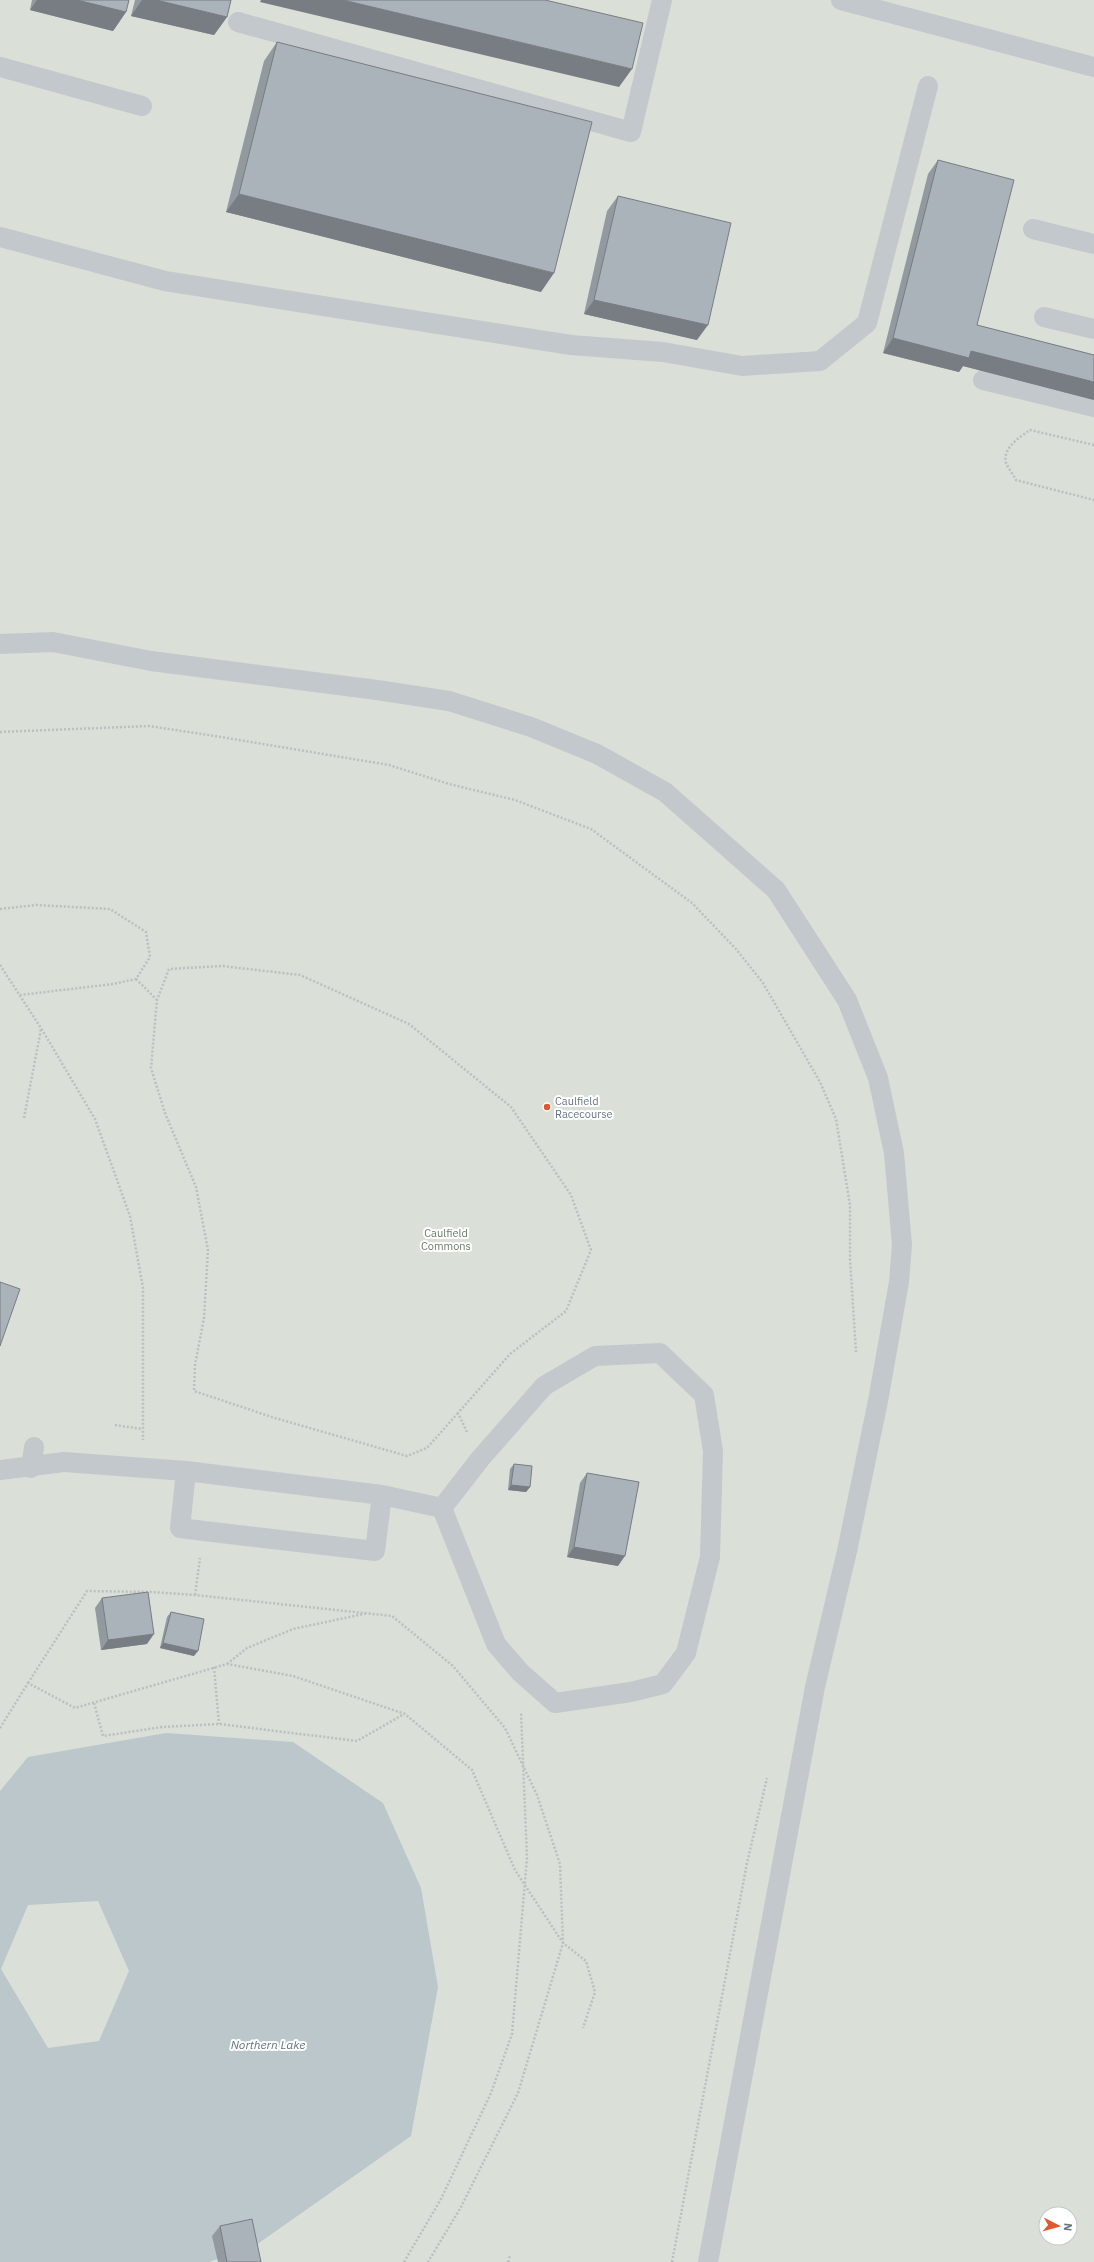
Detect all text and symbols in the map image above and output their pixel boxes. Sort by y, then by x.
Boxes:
place label: Caulfield Racecourse [555,1094,613,1121]
marker: Caulfield Racecourse [542,1102,552,1112]
park label: Caulfield Commons [421,1226,471,1253]
water label: Northern Lake [231,2037,305,2052]
north arrow [1038,2206,1078,2246]
text: N [1061,2222,1075,2232]

